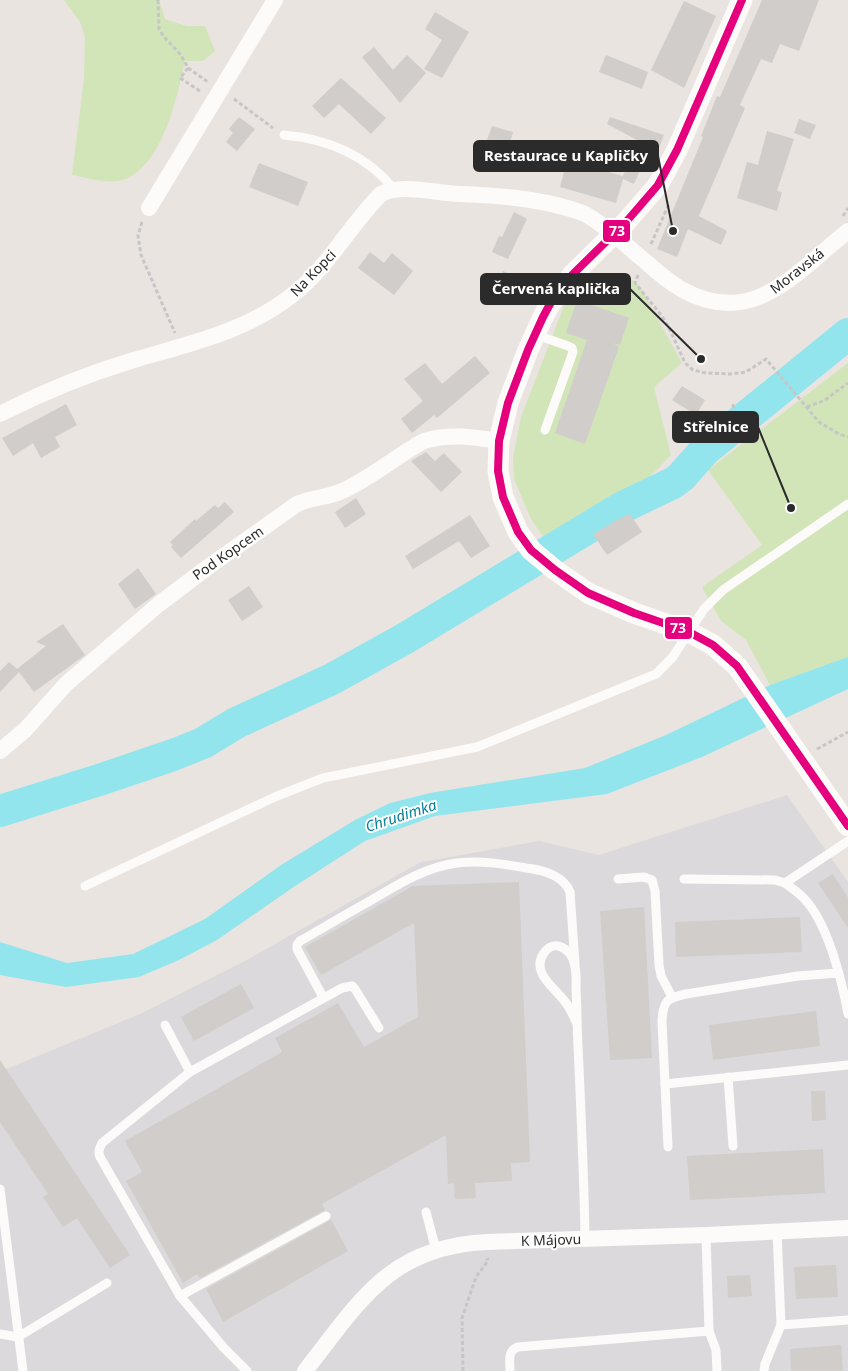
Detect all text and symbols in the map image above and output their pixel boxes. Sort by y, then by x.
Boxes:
callout: Restaurace u Kapličky [474,141,658,171]
text: Restaurace u Kapličky [484,145,649,165]
line badge: 73 [602,219,631,243]
text: 73 [609,221,625,240]
street label: Moravská [766,244,828,298]
street label: Na Kopci [286,245,340,300]
callout: Červená kaplička [481,274,630,304]
text: Červená kaplička [492,278,620,298]
callout: Střelnice [673,412,758,442]
text: Střelnice [683,416,749,436]
street label: Pod Kopcem [188,521,267,584]
line badge: 73 [664,616,693,640]
text: 73 [670,618,686,637]
water label: Chrudimka [363,794,439,836]
street label: K Májovu [520,1229,582,1250]

